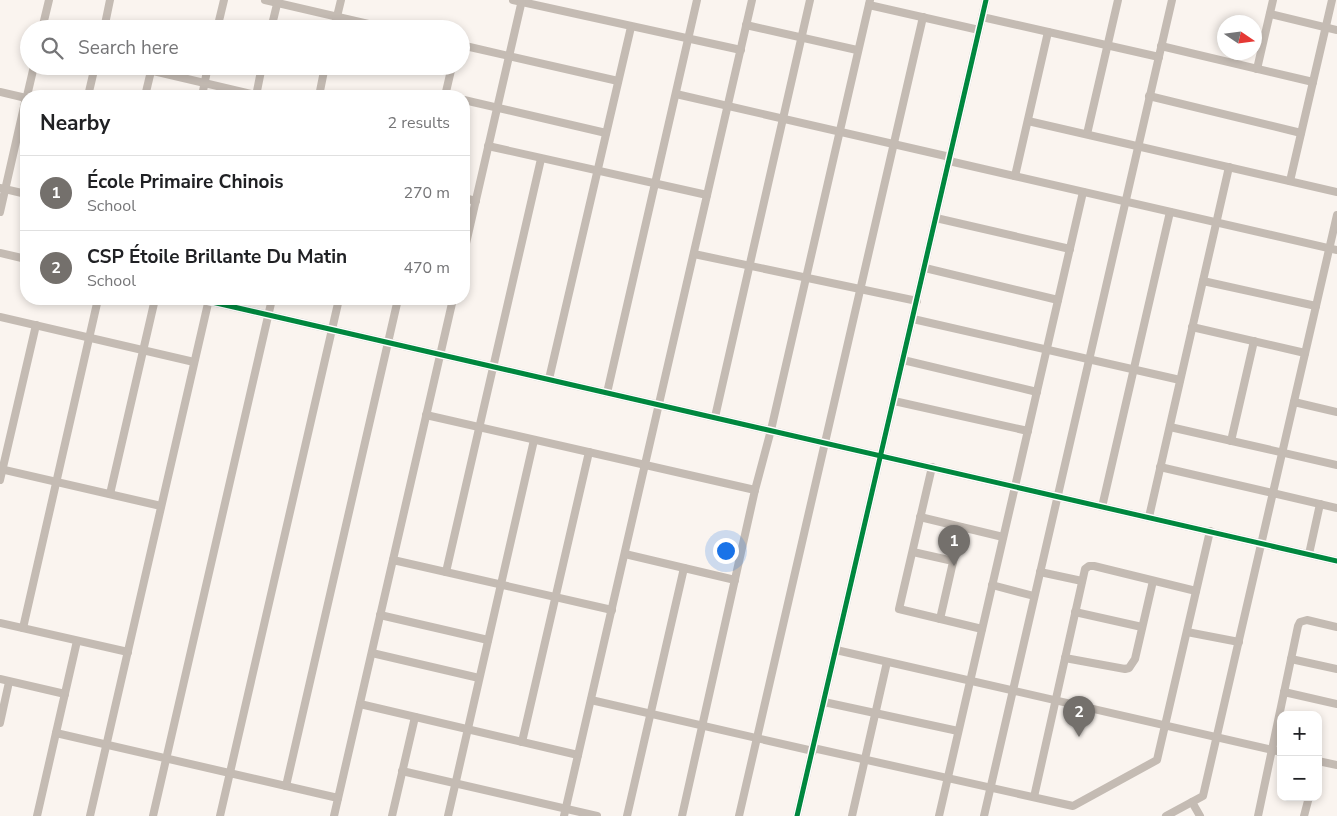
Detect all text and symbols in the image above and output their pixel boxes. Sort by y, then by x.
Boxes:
north arrow [1217,15,1262,60]
search box [20,20,470,75]
icon: search [38,34,66,62]
text: Search here [78,35,179,61]
text: Nearby [40,109,110,137]
text: 2 results [388,112,450,134]
text: École Primaire Chinois [87,169,284,195]
text: 1 [51,182,61,204]
text: 270 m [403,182,450,204]
text: School [87,195,136,217]
text: CSP Étoile Brillante Du Matin [87,244,347,270]
text: 2 [51,257,61,279]
text: 470 m [403,257,450,279]
text: School [87,270,136,292]
pin: 1 [938,525,970,566]
your location [713,538,739,564]
pin: 2 [1063,696,1095,737]
map controls [1277,711,1322,801]
button: + [1277,711,1322,756]
button: − [1277,756,1322,801]

